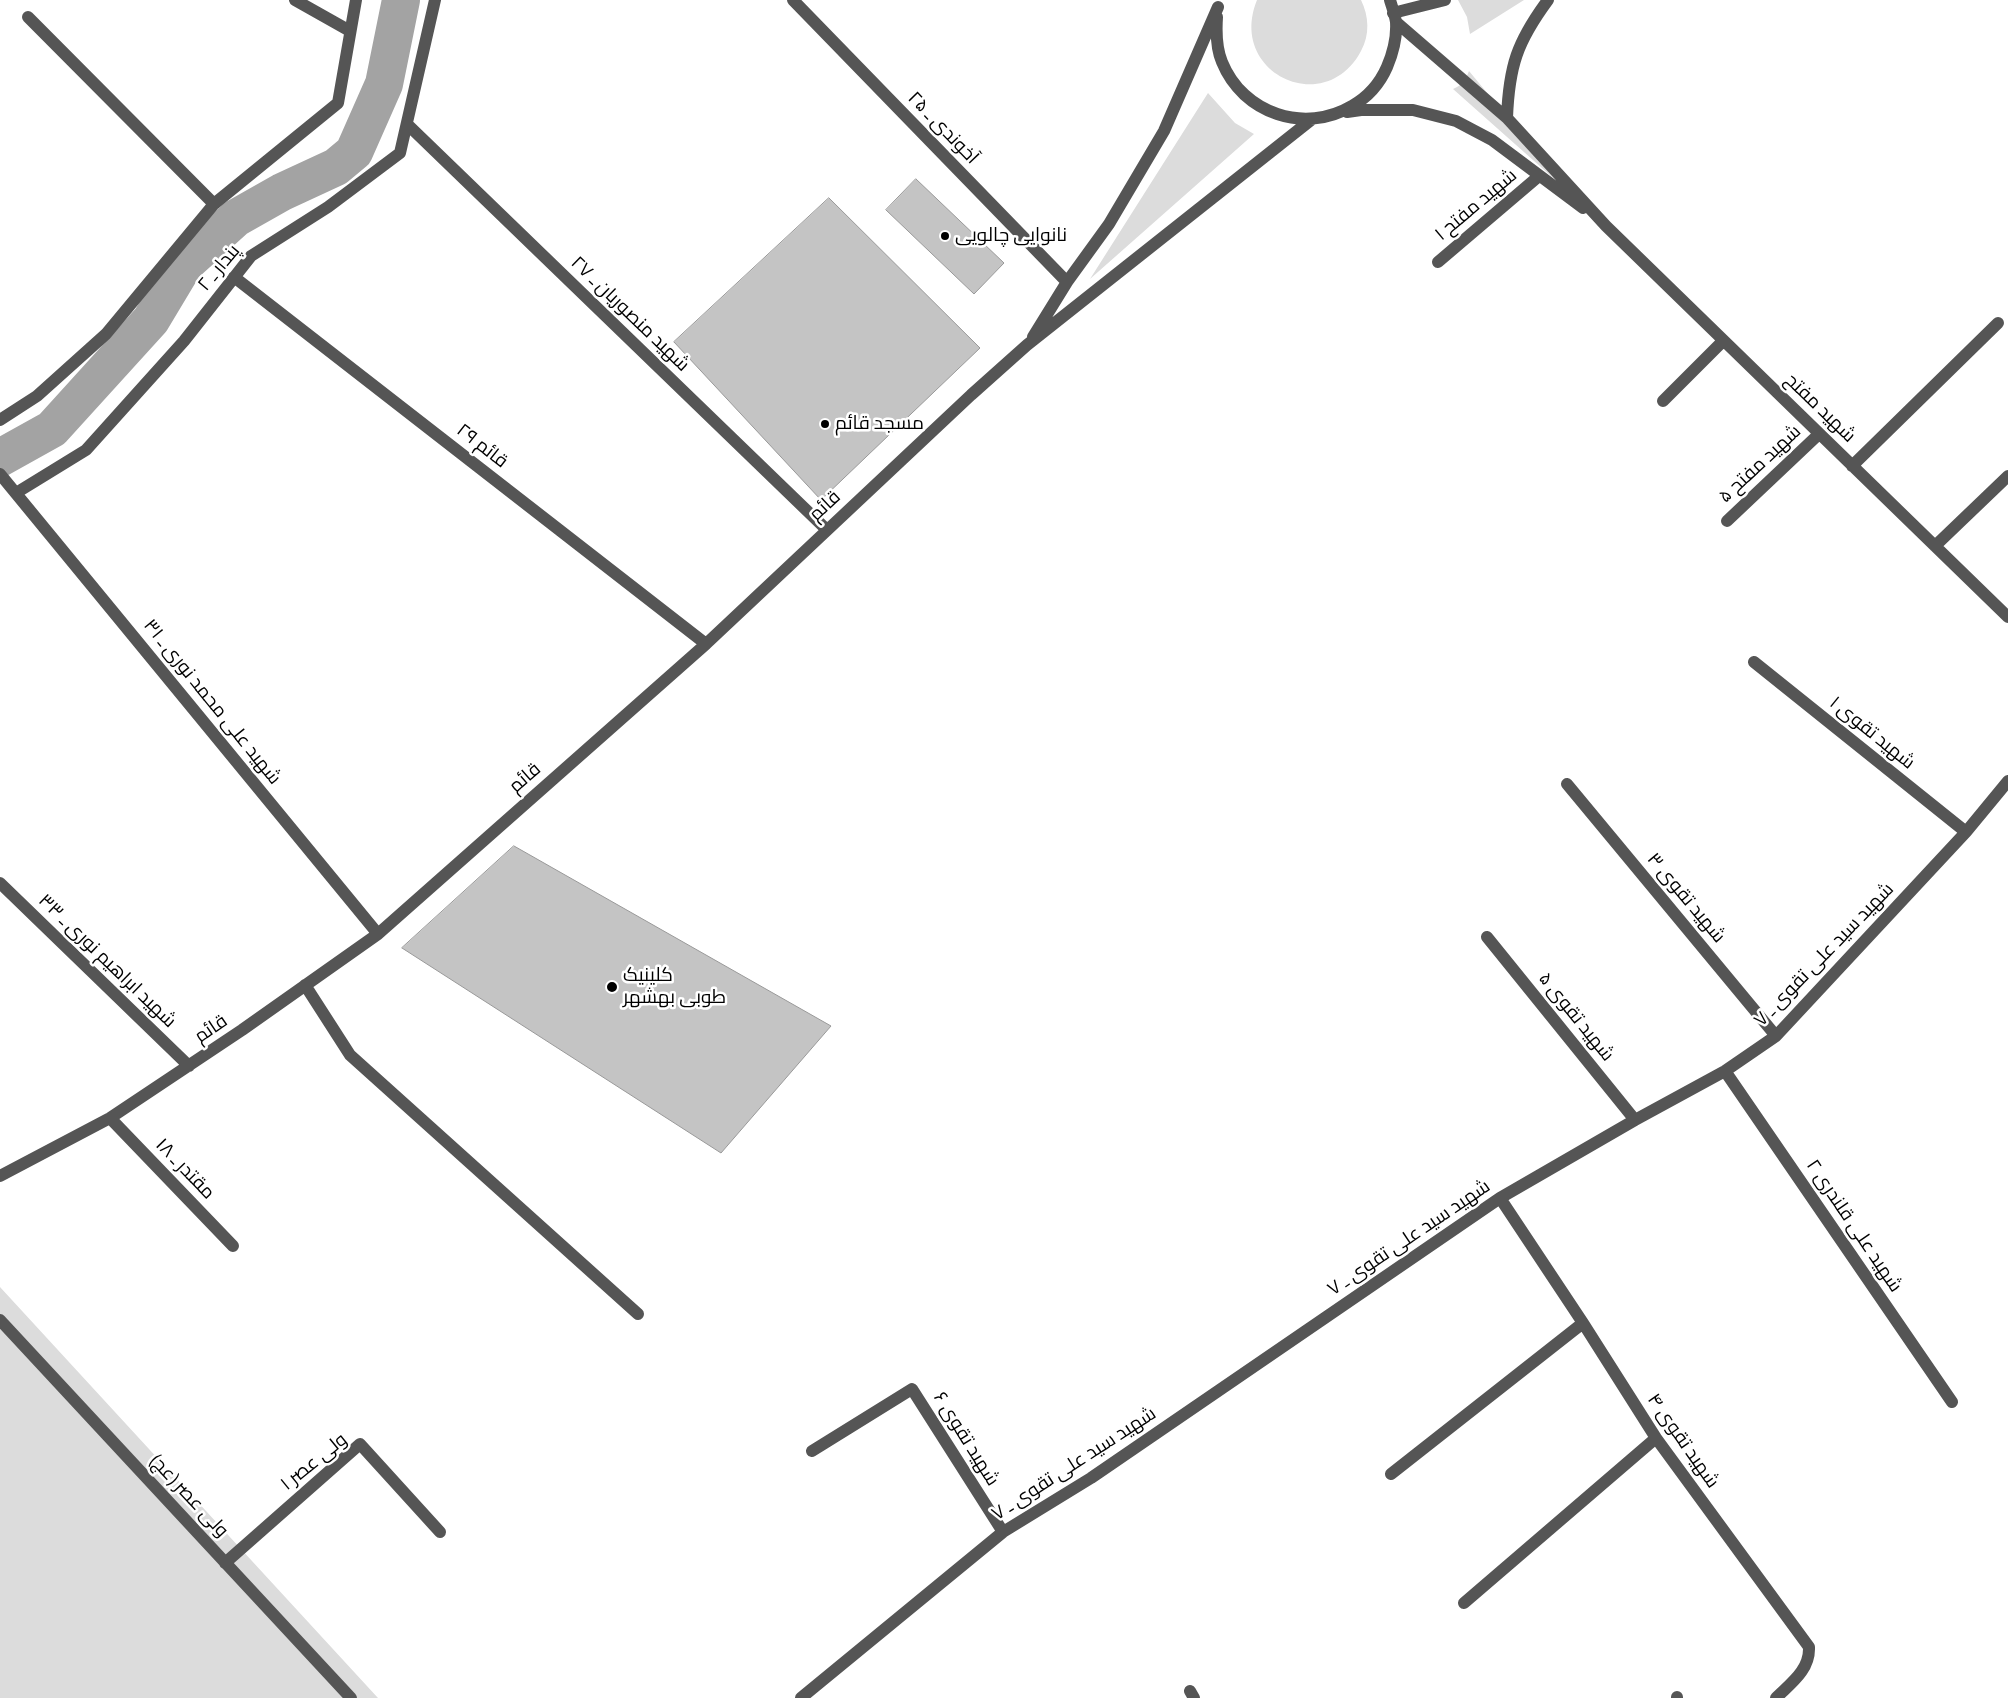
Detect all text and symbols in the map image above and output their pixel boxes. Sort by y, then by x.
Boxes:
street label: آخوندی ـ ۲۵ [903,87,983,169]
street label: شهید مفتح ۱ [1430,164,1522,246]
place label: نانوایی چالویی [955,225,1067,247]
marker: نانوایی چالویی [939,230,951,242]
street label: پندار ـ ۲ [193,240,245,296]
street label: شهید منصوریان ـ ۲۷ [566,252,694,376]
street label: شهید مفتح [1780,369,1860,447]
place label: مسجد قائم [835,413,924,435]
marker: مسجد قائم [819,418,831,430]
street label: قائم ۲۹ [452,419,512,473]
street label: شهید مفتح ۵ [1714,420,1806,508]
street label: قائم [805,486,845,526]
street label: شهید علی محمد نوری ـ ۳۱ [138,615,286,789]
street label: شهید تقوی ۱ [1825,692,1919,774]
street label: قائم [504,758,546,798]
street label: شهید تقوی ۳ [1642,848,1730,948]
street label: شهید سید علی تقوی ـ ۷ [1749,878,1899,1032]
street label: شهید ابراهیم نوری ـ ۳۳ [33,889,181,1033]
place label: کلینیک طوبی بهشهر [623,965,726,1009]
street label: شهید تقوی ۵ [1533,968,1619,1066]
marker: کلینیک طوبی بهشهر [605,980,619,994]
street label: قائم [190,1010,232,1048]
street label: مقتدر ـ ۱۸ [151,1134,219,1204]
street label: شهید علی قلندری ۲ [1801,1155,1907,1297]
street label: شهید سید علی تقوی ـ ۷ [1323,1175,1495,1301]
street label: شهید تقوی ۶ [928,1388,1004,1490]
street label: شهید تقوی ۴ [1642,1389,1724,1493]
street label: شهید سید علی تقوی ـ ۷ [988,1402,1160,1526]
street label: ولی عصر ۱ [276,1428,352,1496]
street label: ولی عصر (عج) [145,1450,233,1542]

